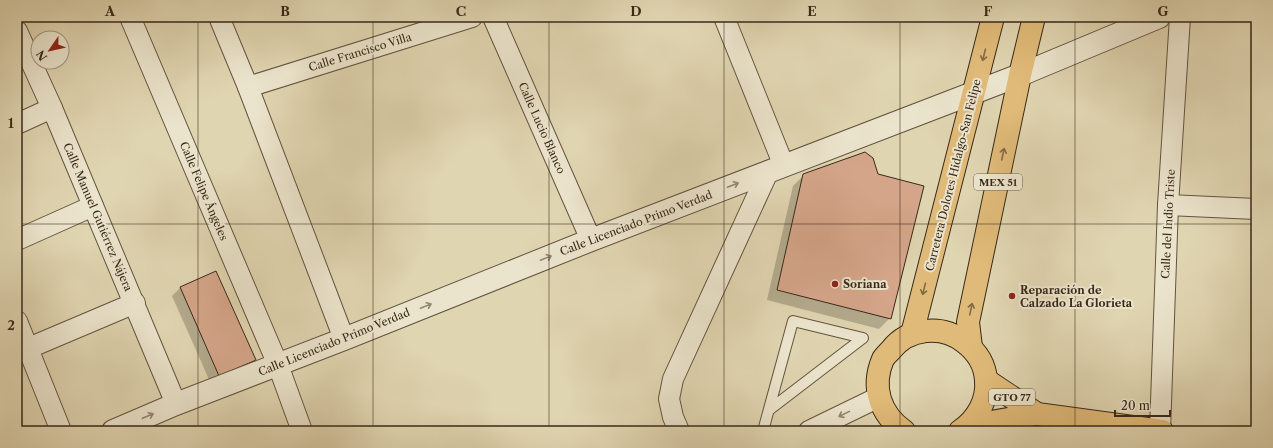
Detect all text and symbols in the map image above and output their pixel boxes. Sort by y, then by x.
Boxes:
text: A [104,3,116,19]
text: B [280,3,290,19]
text: C [456,3,466,19]
text: D [630,3,642,19]
text: E [807,3,817,19]
text: F [984,3,993,19]
text: G [1157,3,1169,19]
north arrow [30,30,70,70]
street label: Calle Francisco Villa [307,30,413,74]
text: N [33,47,50,63]
one-way arrow [980,48,987,61]
street label: Carretera Dolores Hidalgo-San Felipe [922,78,984,272]
street label: Calle Lucio Blanco [516,80,569,176]
text: 1 [8,115,14,131]
street label: Calle Felipe Ángeles [177,139,231,243]
street label: Calle Manuel Gutiérrez Nájera [60,141,136,294]
one-way arrow [1000,148,1008,161]
street label: Calle del Indio Triste [1158,169,1178,279]
road number: MEX 51 [974,174,1022,190]
one-way arrow [726,181,738,189]
street label: Calle Licenciado Primo Verdad [558,187,714,259]
one-way arrow [540,253,552,261]
place label: Soriana [843,277,887,291]
marker: Soriana [830,279,840,289]
one-way arrow [919,282,927,295]
place label: Reparación de Calzado La Glorieta [1020,283,1133,310]
marker: Reparación de Calzado La Glorieta [1007,291,1017,301]
one-way arrow [419,302,431,309]
one-way arrow [968,303,976,316]
street label: Calle Licenciado Primo Verdad [256,305,412,379]
text: 2 [7,317,15,333]
road number: GTO 77 [989,389,1035,405]
scale bar [1115,392,1170,418]
text: 20 m [1121,398,1150,413]
one-way arrow [142,411,154,419]
one-way arrow [838,411,850,418]

